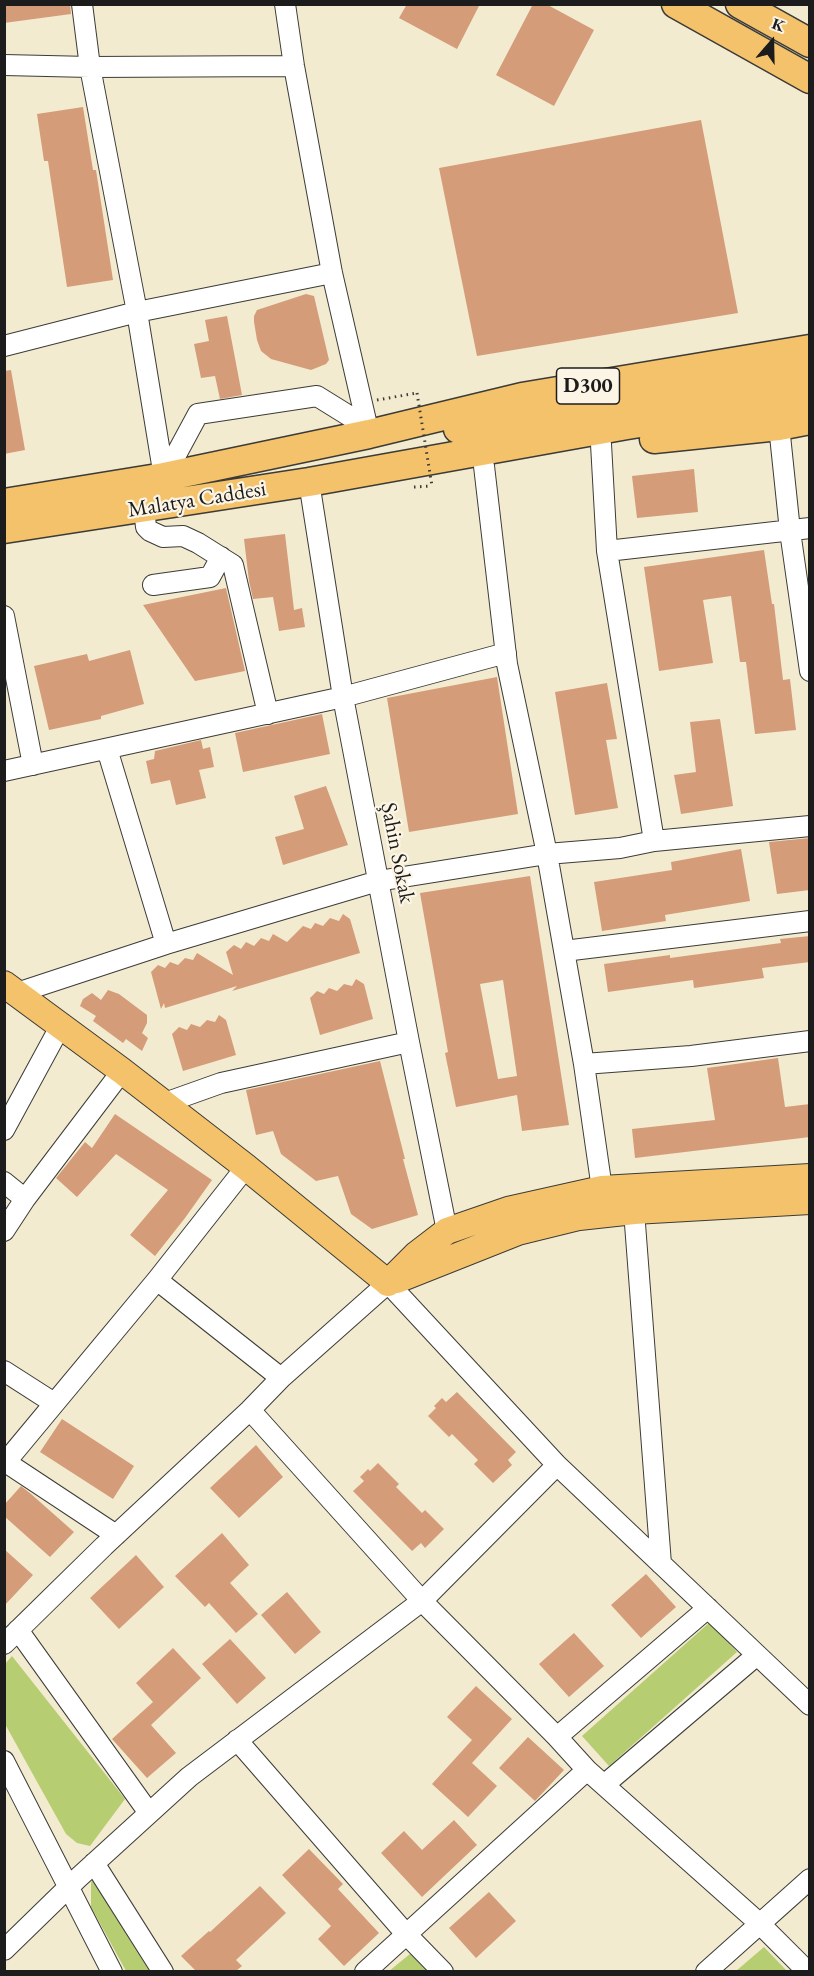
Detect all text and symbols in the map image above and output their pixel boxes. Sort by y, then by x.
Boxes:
north arrow [742,12,802,72]
text: K [769,13,788,37]
road number: D300 [556,368,620,404]
street label: Malatya Caddesi [126,476,268,524]
street label: Şahin Sokak [374,800,420,906]

